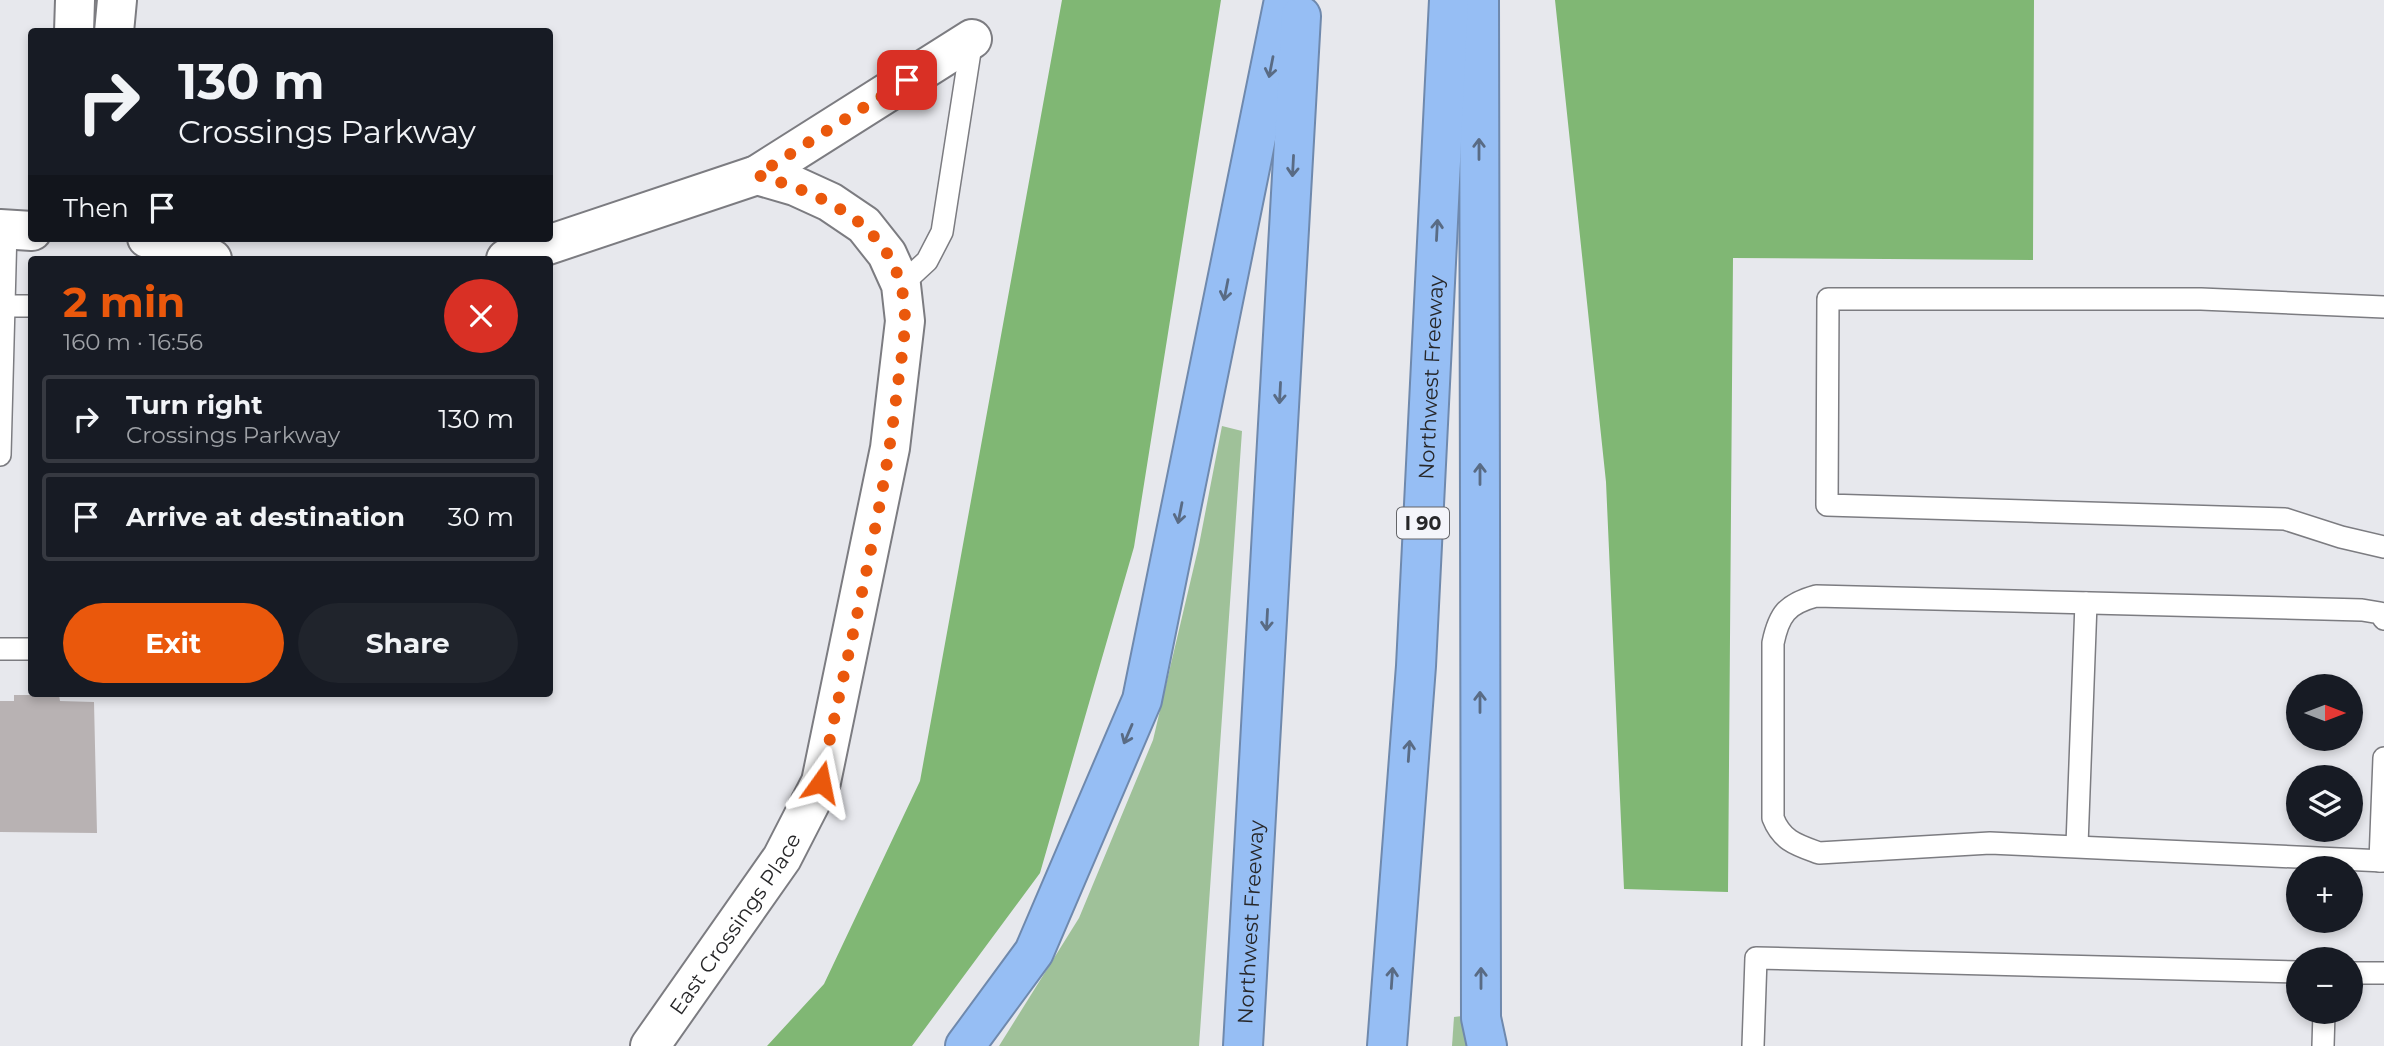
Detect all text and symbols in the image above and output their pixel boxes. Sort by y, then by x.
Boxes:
pin [877,50,937,110]
text: 130 m [178,52,325,111]
one-way arrow [1263,55,1277,78]
icon: right [63,56,154,147]
icon: arrive [888,61,926,99]
text: Crossings Parkway [178,112,476,151]
one-way arrow [1472,138,1486,161]
one-way arrow [1286,154,1299,177]
icon: arrive [143,189,181,227]
text: Then [63,192,129,224]
one-way arrow [1431,219,1444,242]
street label: Northwest Freeway [1413,274,1448,480]
text: 2 min [63,276,185,328]
one-way arrow [1218,278,1232,301]
button: close [444,279,518,353]
text: 160 m · 16:56 [63,328,203,356]
one-way arrow [1273,381,1286,404]
text: Turn right [126,389,262,421]
icon: right [67,400,105,438]
text: 130 m [438,403,514,435]
text: Crossings Parkway [126,421,340,449]
one-way arrow [1473,463,1487,486]
icon: arrive [67,498,105,536]
text: Arrive at destination [126,501,405,533]
text: 30 m [448,501,514,533]
one-way arrow [1173,501,1187,524]
road number: I 90 [1397,508,1449,538]
button: Exit [63,603,284,683]
button: Share [298,603,518,683]
one-way arrow [1260,609,1273,631]
north arrow [2286,674,2362,751]
map controls [2286,674,2363,1024]
one-way arrow [1473,691,1487,714]
one-way arrow [1121,722,1134,744]
one-way arrow [1403,740,1416,763]
position arrow [784,745,858,819]
button: layers [2286,765,2363,842]
street label: Northwest Freeway [1232,819,1268,1025]
street label: East Crossings Place [664,829,805,1019]
button: + [2286,856,2363,933]
button: − [2286,947,2363,1024]
one-way arrow [1386,967,1399,990]
one-way arrow [1474,967,1488,990]

